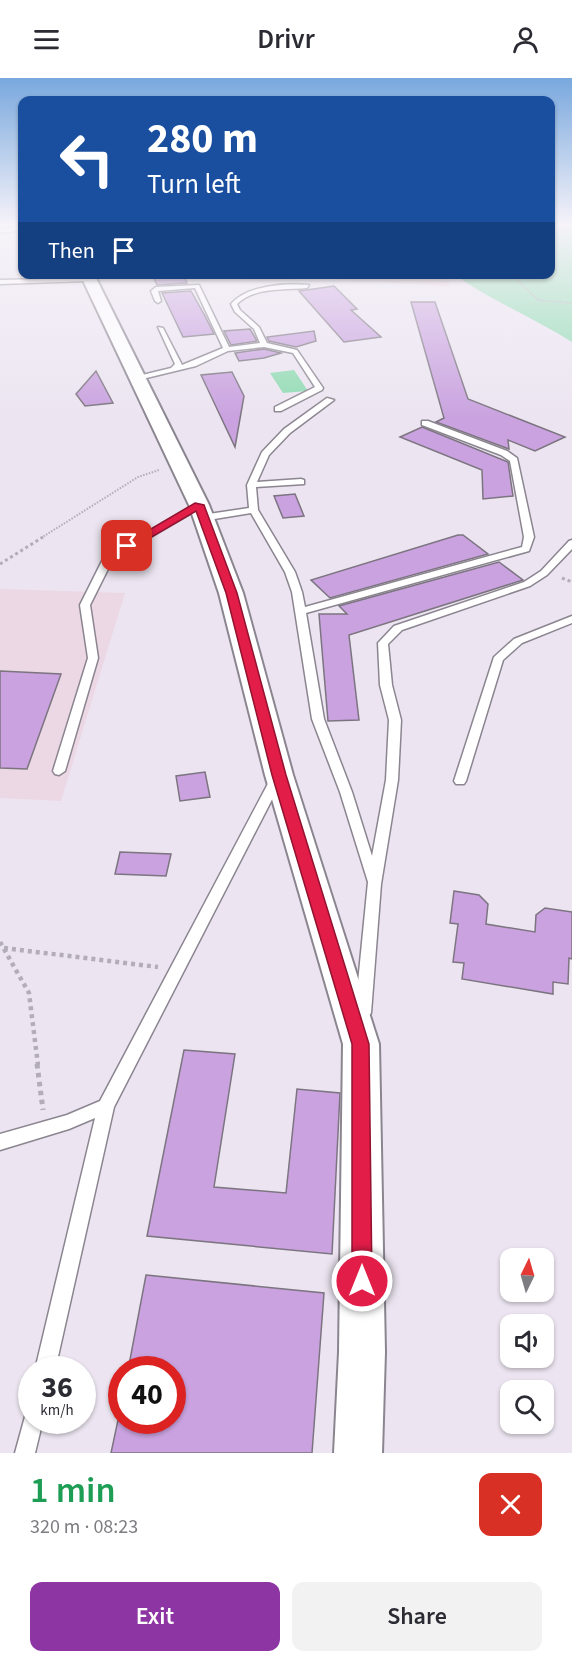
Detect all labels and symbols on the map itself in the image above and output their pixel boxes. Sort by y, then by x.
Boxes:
pin [101,520,152,571]
north arrow [500,1248,554,1302]
position arrow [330,1249,394,1313]
speed limit sign: 40 [108,1356,186,1434]

